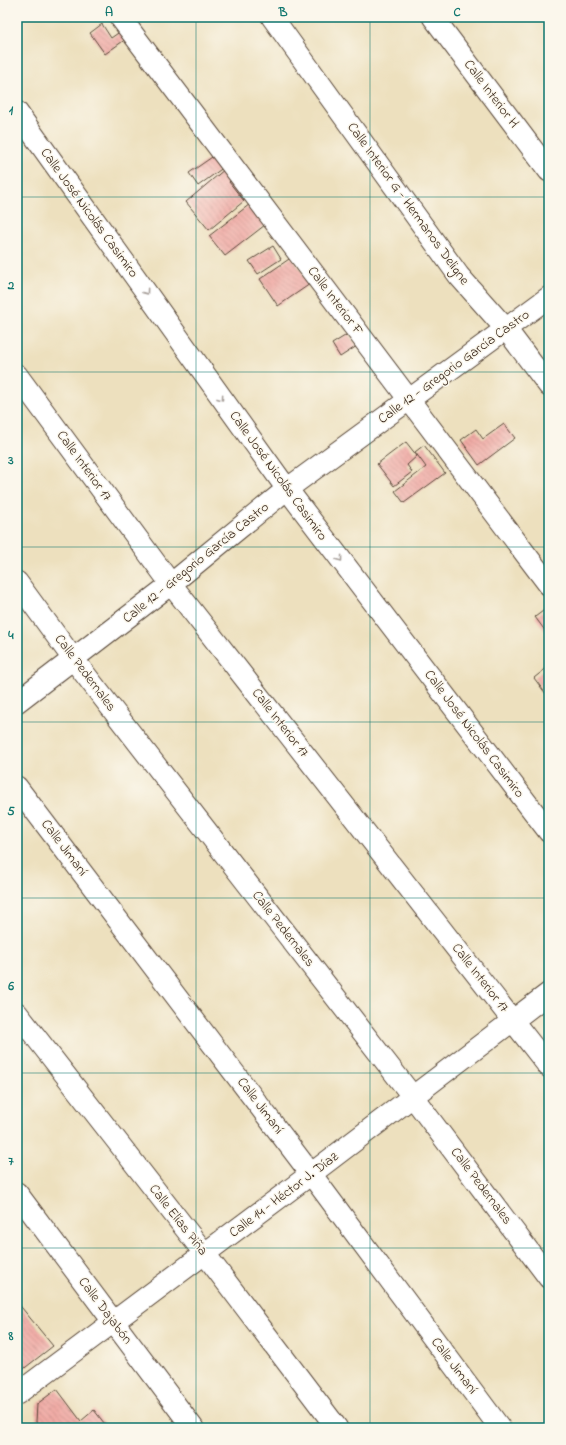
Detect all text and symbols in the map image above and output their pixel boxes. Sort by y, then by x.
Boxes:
text: A [105,3,113,22]
text: B [278,3,288,22]
text: C [453,3,461,22]
street label: Calle Interior H [458,55,524,133]
text: 1 [9,101,14,120]
street label: Calle Interior G - Hermanos Deligne [341,118,475,291]
street label: Calle José Nicolás Casimiro [35,144,143,282]
street label: Calle Interior F [302,262,368,340]
text: 2 [7,276,15,295]
one-way arrow [141,288,149,295]
street label: Calle 12 - Gregorio García Castro [374,305,535,430]
one-way arrow [216,393,223,400]
street label: Calle José Nicolás Casimiro [224,407,332,545]
street label: Calle Interior 17 [51,426,117,506]
text: 3 [7,451,14,470]
street label: Calle 12 - Gregorio García Castro [118,497,274,630]
one-way arrow [335,554,342,561]
text: 4 [7,626,14,645]
street label: Calle Pedernales [49,630,121,716]
street label: Calle José Nicolás Casimiro [419,665,529,803]
street label: Calle Interior 17 [246,684,314,762]
text: 5 [7,802,15,821]
street label: Calle Jimaní [35,815,93,881]
street label: Calle Pedernales [246,886,320,972]
street label: Calle Interior 17 [446,939,514,1017]
text: 6 [7,977,14,996]
street label: Calle Jimaní [231,1073,289,1139]
street label: Calle Pedernales [445,1143,517,1229]
street label: Calle 14 - Héctor J. Díaz [225,1147,343,1243]
text: 7 [8,1152,14,1171]
street label: Calle Elías Piña [143,1180,213,1260]
street label: Calle Dajabón [73,1273,137,1349]
text: 8 [8,1327,14,1346]
street label: Calle Jimaní [425,1333,483,1399]

